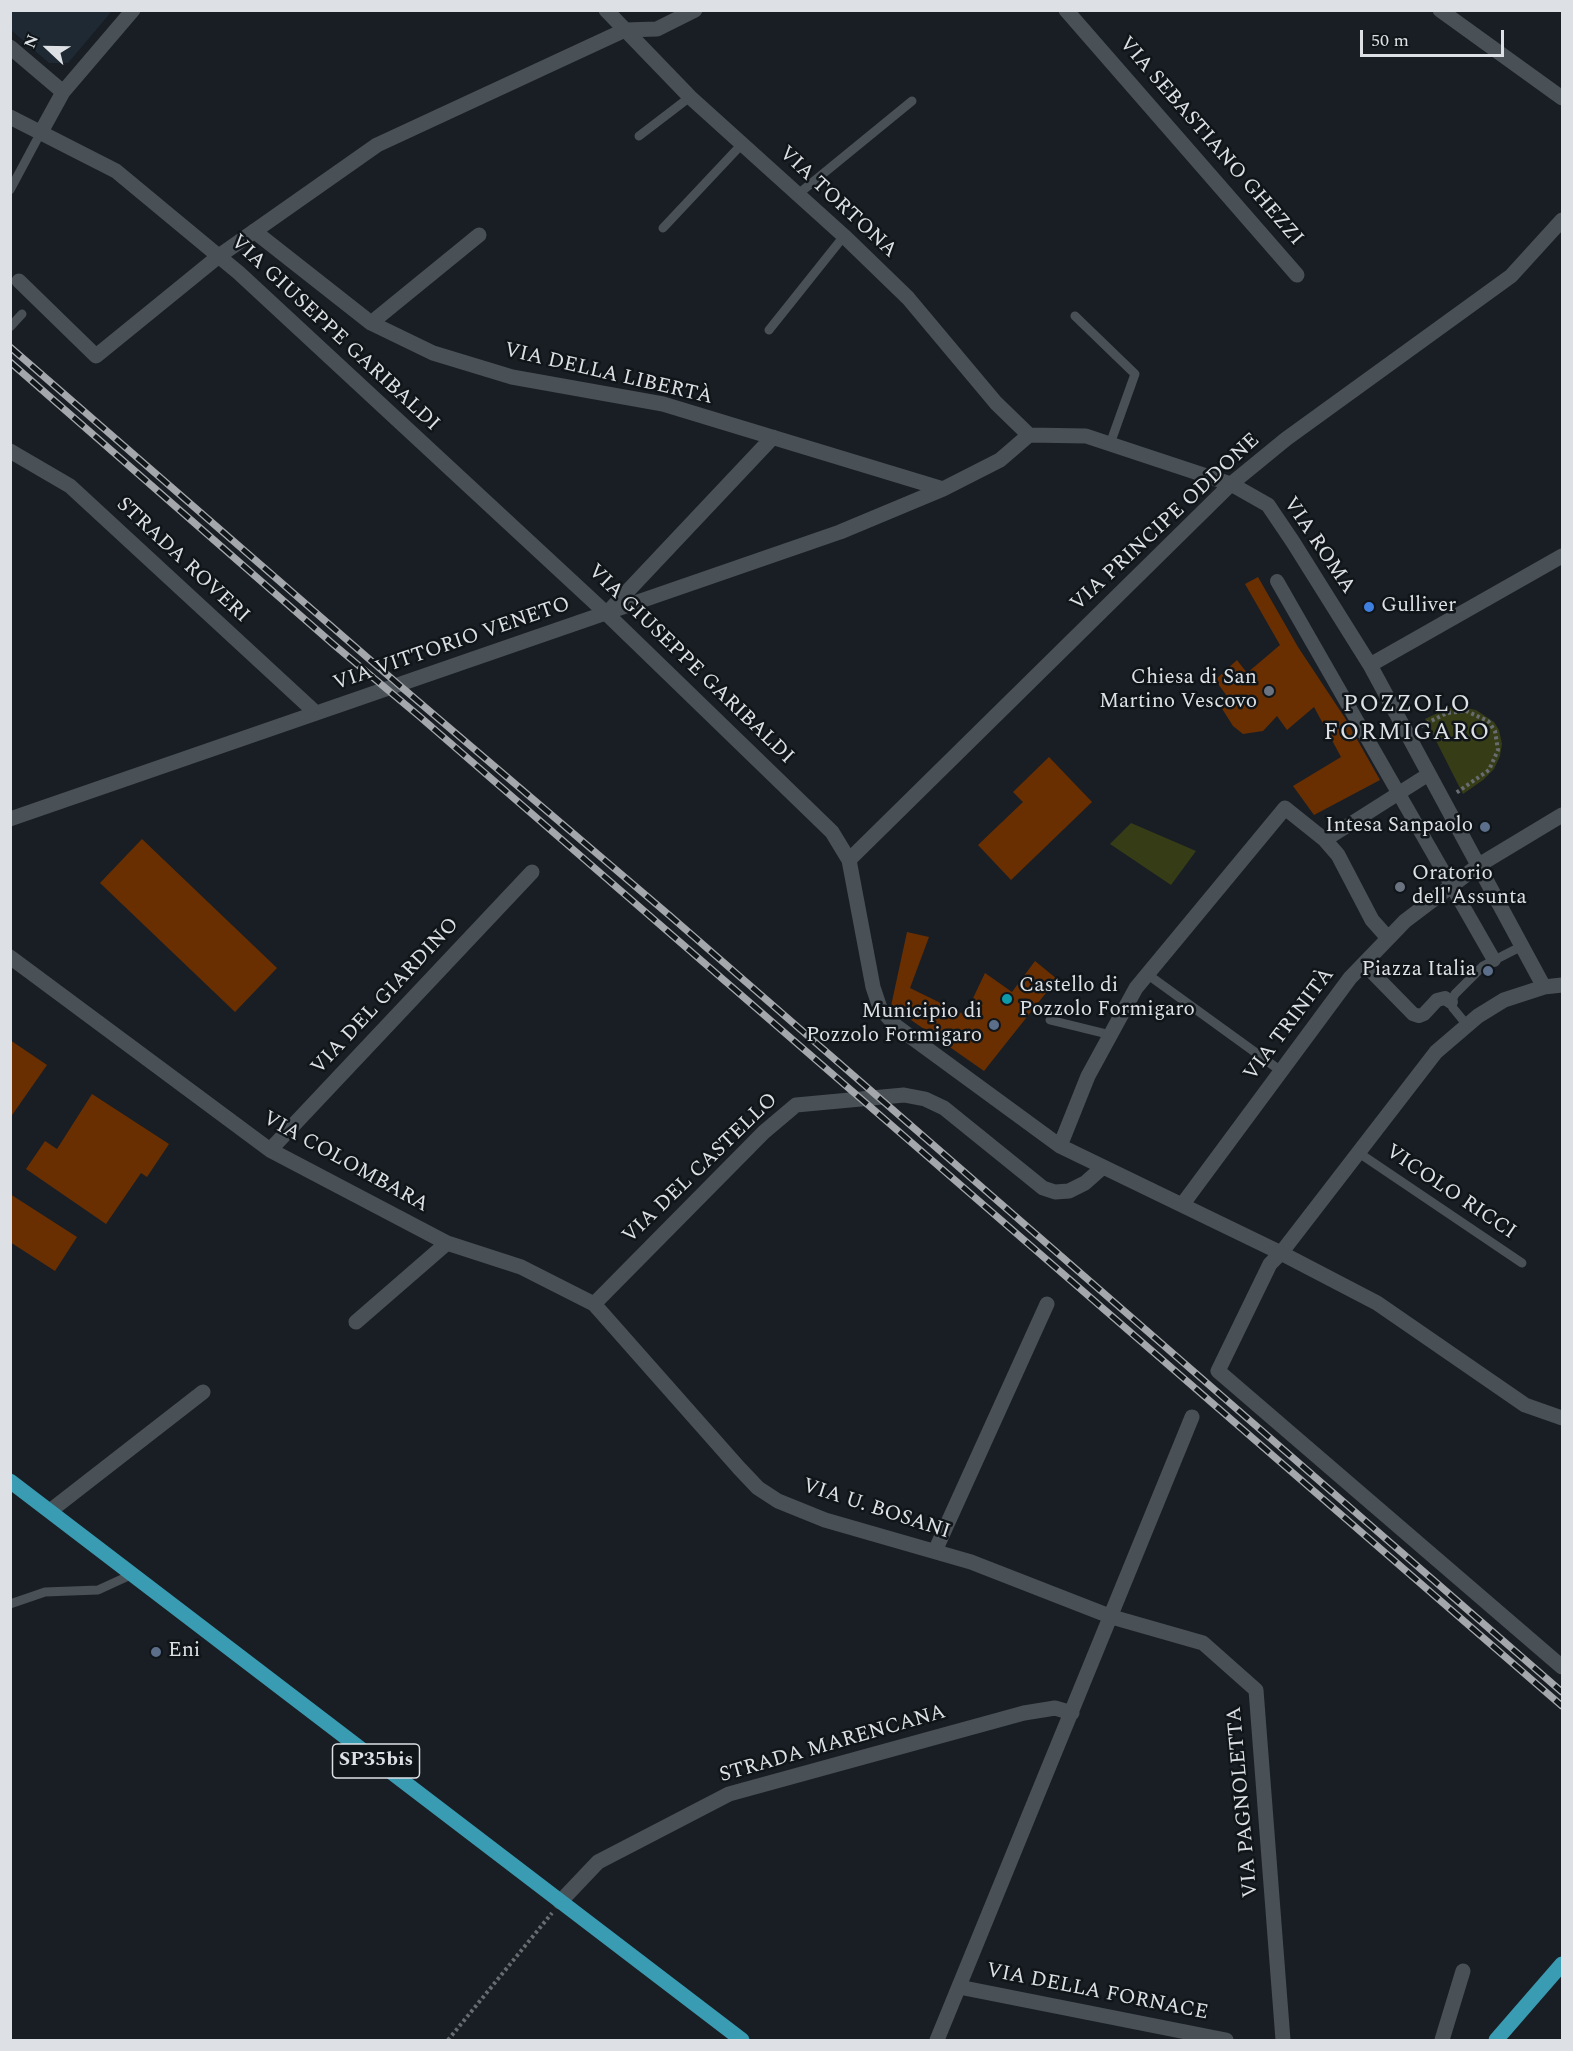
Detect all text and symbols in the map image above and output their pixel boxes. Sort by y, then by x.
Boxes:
north arrow [18,18,78,78]
scale bar [1363,18,1507,56]
text: 50 m [1371,27,1409,54]
text: N [18,31,45,52]
street label: VIA SEBASTIANO GHEZZI [1112,32,1308,252]
street label: VIA TORTONA [773,142,901,264]
street label: VIA GIUSEPPE GARIBALDI [224,230,444,438]
street label: VIA DELLA LIBERTÀ [501,339,715,411]
street label: VIA PRINCIPE ODDONE [1066,429,1266,617]
street label: STRADA ROVERI [110,493,254,629]
street label: VIA ROMA [1276,493,1360,599]
street label: VIA GIUSEPPE GARIBALDI [582,560,798,770]
street label: VIA VITTORIO VENETO [330,593,574,697]
place label: Gulliver [1381,594,1456,620]
marker: Gulliver [1362,600,1376,614]
place label: Chiesa di San Martino Vescovo [1099,666,1257,716]
marker: Chiesa di San Martino Vescovo [1262,684,1276,698]
district label: POZZOLO FORMIGARO [1323,692,1491,748]
place label: Intesa Sanpaolo [1325,814,1473,840]
marker: Intesa Sanpaolo [1478,820,1492,834]
place label: Oratorio dell'Assunta [1412,862,1527,912]
marker: Oratorio dell'Assunta [1393,880,1407,894]
street label: VIA DEL GIARDINO [307,913,465,1081]
place label: Piazza Italia [1361,958,1476,984]
street label: VIA TRINITÀ [1239,964,1341,1086]
marker: Piazza Italia [1481,964,1495,978]
place label: Castello di Pozzolo Formigaro [1019,974,1195,1024]
marker: Castello di Pozzolo Formigaro [1000,992,1014,1006]
place label: Municipio di Pozzolo Formigaro [806,1000,982,1050]
marker: Municipio di Pozzolo Formigaro [987,1018,1001,1032]
street label: VIA DEL CASTELLO [618,1088,784,1250]
street label: VIA COLOMBARA [258,1107,432,1219]
street label: VICOLO RICCI [1380,1140,1520,1246]
street label: VIA U. BOSANI [799,1474,953,1546]
place label: Eni [168,1639,200,1665]
marker: Eni [149,1645,163,1659]
street label: STRADA MARENCANA [717,1701,949,1789]
street label: VIA PAGNOLETTA [1223,1705,1265,1899]
road number: SP35bis [332,1744,419,1778]
street label: VIA DELLA FORNACE [984,1959,1210,2027]

